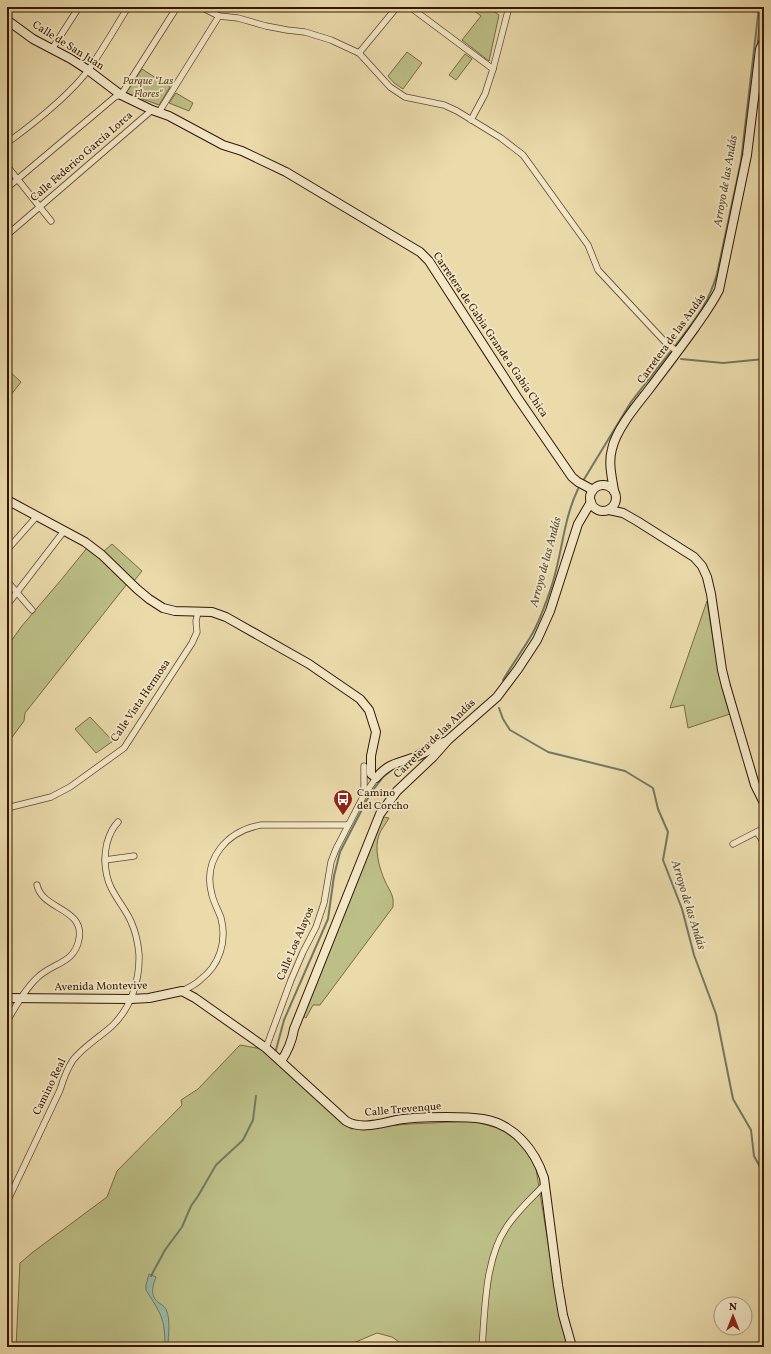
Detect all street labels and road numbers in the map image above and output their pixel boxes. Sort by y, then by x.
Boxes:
street label: Calle de San Juan [29,18,107,74]
street label: Calle Federico García Lorca [28,108,137,206]
street label: Carretera de Gabia Grande a Gabia Chica [429,249,551,421]
street label: Carretera de las Andás [634,291,710,387]
street label: Calle Vista Hermosa [108,656,175,745]
street label: Carretera de las Andás [391,696,479,782]
street label: Calle Los Alayos [274,905,318,983]
street label: Avenida Montevive [54,979,148,995]
street label: Camino Real [30,1056,70,1118]
street label: Calle Trevenque [364,1099,442,1121]

